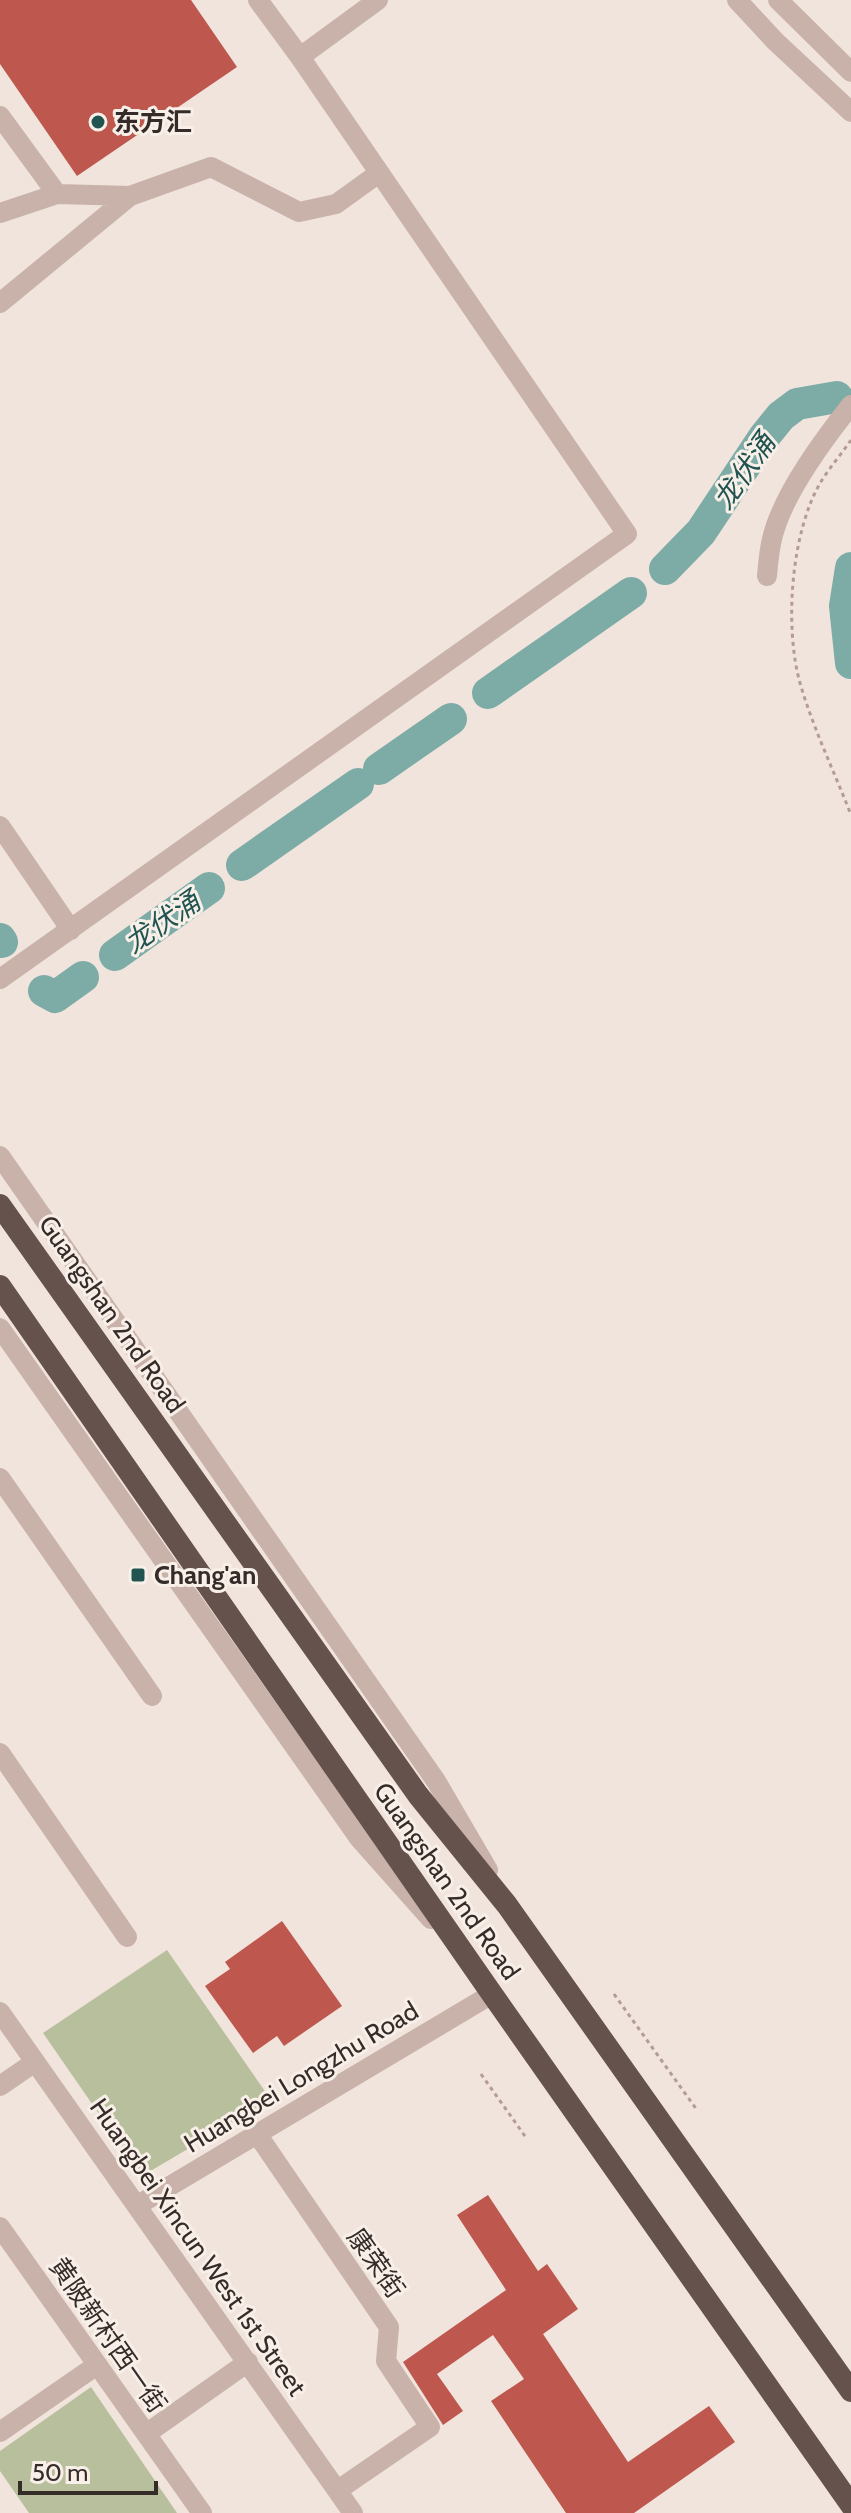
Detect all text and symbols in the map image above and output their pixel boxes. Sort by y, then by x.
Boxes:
place label: 东方汇 [114,106,192,138]
marker: 东方汇 [89,113,107,131]
water label: 龙伏涌 [706,424,784,515]
water label: 龙伏涌 [118,882,209,960]
street label: Guangshan 2nd Road [32,1209,192,1419]
place label: Chang'an [154,1559,256,1591]
marker: Chang'an [129,1566,147,1584]
street label: Guangshan 2nd Road [367,1776,527,1986]
street label: Huangbei Longzhu Road [178,1994,424,2160]
street label: Huangbei Xincun West 1st Street [83,2092,313,2402]
street label: 康荣街 [341,2222,411,2304]
street label: 黄陂新村西一街 [43,2251,173,2419]
scale bar [20,2445,156,2495]
text: 50 m [32,2458,88,2487]

